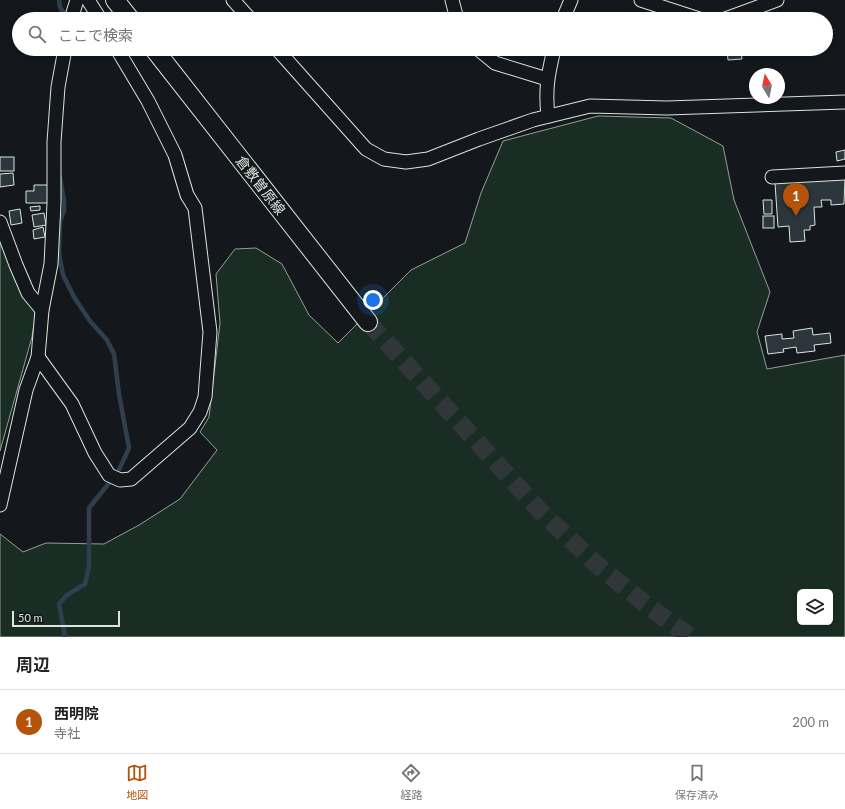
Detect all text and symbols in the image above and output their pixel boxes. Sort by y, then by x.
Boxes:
search box [12,12,833,56]
icon: search [26,23,48,45]
text: ここで検索 [58,26,133,44]
north arrow [749,68,785,104]
street label: 倉敷曽原線 [233,152,289,218]
pin: 1 [783,183,809,216]
your location [363,290,383,310]
map controls [797,589,833,625]
button: layers [797,589,833,625]
scale bar [12,609,120,628]
text: 50 m [18,611,43,624]
text: 周辺 [16,654,50,675]
text: 西明院 [54,704,99,722]
text: 1 [25,714,33,730]
text: 200 m [792,714,829,730]
text: 寺社 [54,725,80,741]
tab: 地図 [126,762,148,802]
tab: 経路 [400,762,422,802]
tab: 保存済み [675,762,719,802]

